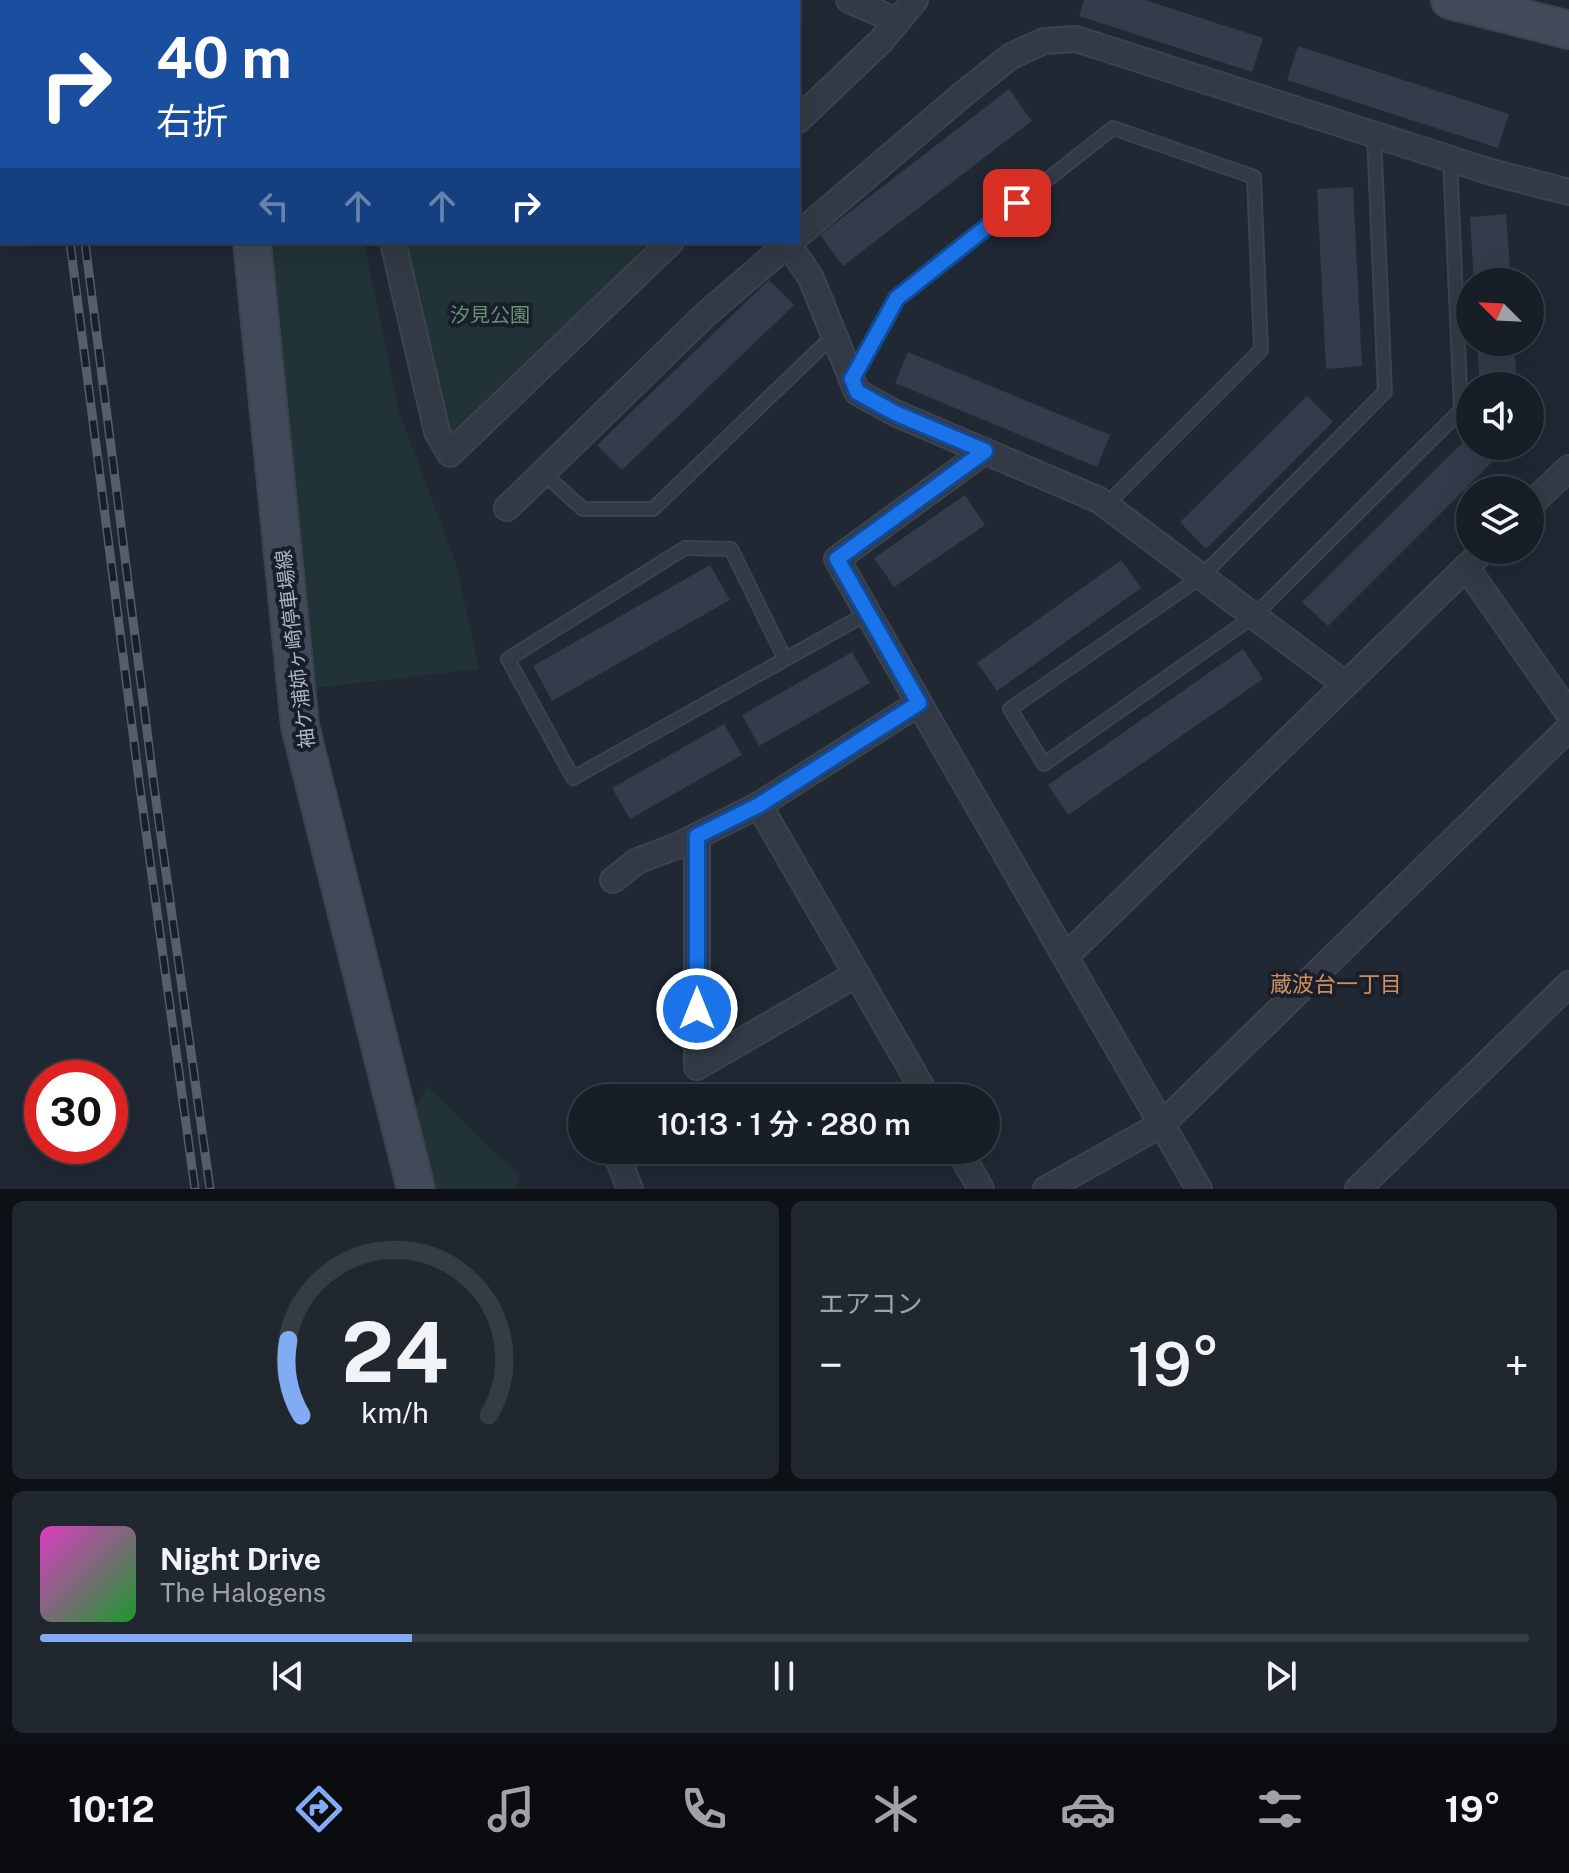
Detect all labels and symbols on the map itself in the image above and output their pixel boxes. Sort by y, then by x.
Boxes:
pin [983,169,1051,237]
north arrow [1456,268,1544,356]
park label: 汐見公園 [450,303,530,327]
street label: 袖ケ浦姉ヶ崎停車場線 [271,548,319,750]
position arrow [655,967,739,1051]
district label: 蔵波台一丁目 [1270,971,1402,997]
speed limit sign: 30 [24,1060,128,1164]

